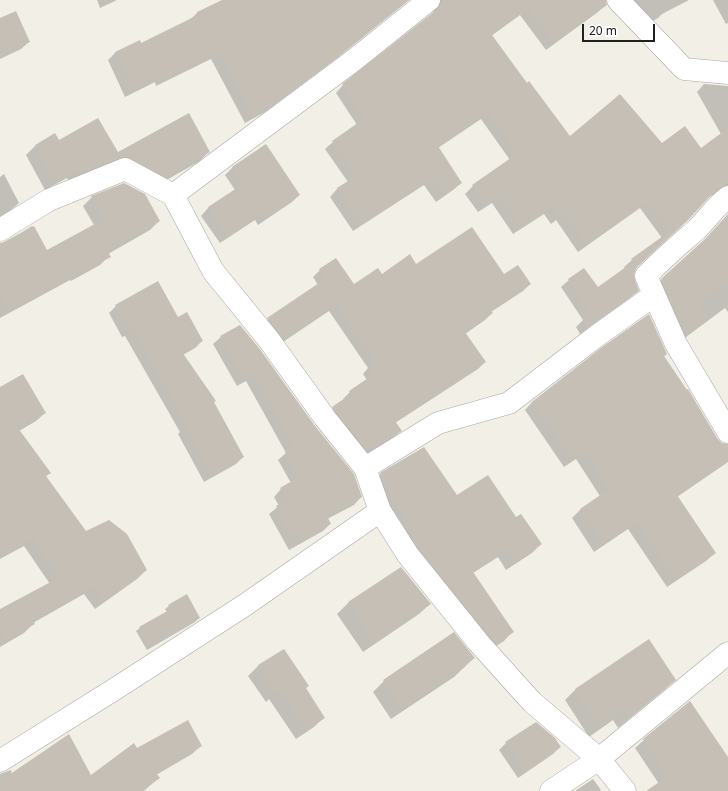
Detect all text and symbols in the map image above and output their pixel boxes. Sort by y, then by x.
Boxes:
scale bar [584,16,657,42]
text: 20 m [589,22,617,39]

